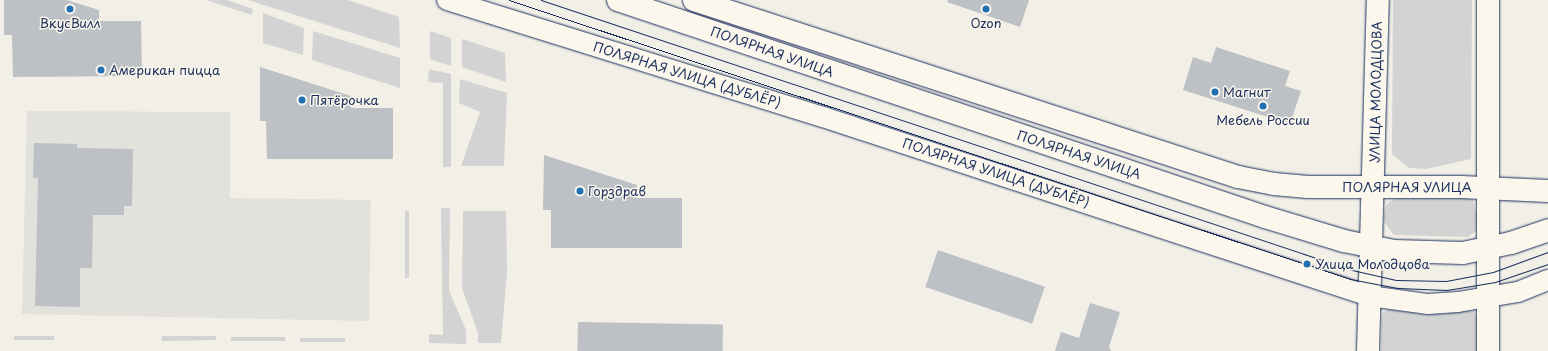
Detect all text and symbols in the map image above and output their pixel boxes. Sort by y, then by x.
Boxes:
marker: ВкусВилл [65,4,75,14]
marker: Ozon [981,4,991,14]
place label: ВкусВилл [39,15,101,31]
place label: Ozon [970,15,1002,31]
street label: УЛИЦА МОЛОДЦОВА [1367,21,1385,163]
street label: ПОЛЯРНАЯ УЛИЦА [708,24,836,80]
street label: ПОЛЯРНАЯ УЛИЦА (ДУБЛЁР) [591,39,783,111]
place label: Американ пицца [109,62,221,78]
marker: Американ пицца [96,65,106,75]
place label: Магнит [1223,84,1271,100]
marker: Магнит [1210,87,1220,97]
place label: Пятёрочка [310,92,379,108]
marker: Пятёрочка [297,95,307,105]
marker: Мебель России [1258,101,1268,111]
place label: Мебель России [1216,112,1310,128]
street label: ПОЛЯРНАЯ УЛИЦА [1015,128,1143,182]
street label: ПОЛЯРНАЯ УЛИЦА (ДУБЛЁР) [900,135,1092,211]
street label: ПОЛЯРНАЯ УЛИЦА [1342,179,1472,195]
place label: Горздрав [588,183,646,199]
marker: Горздрав [575,186,585,196]
place label: Улица Молодцова [1315,256,1430,272]
marker: Улица Молодцова [1302,259,1312,269]

